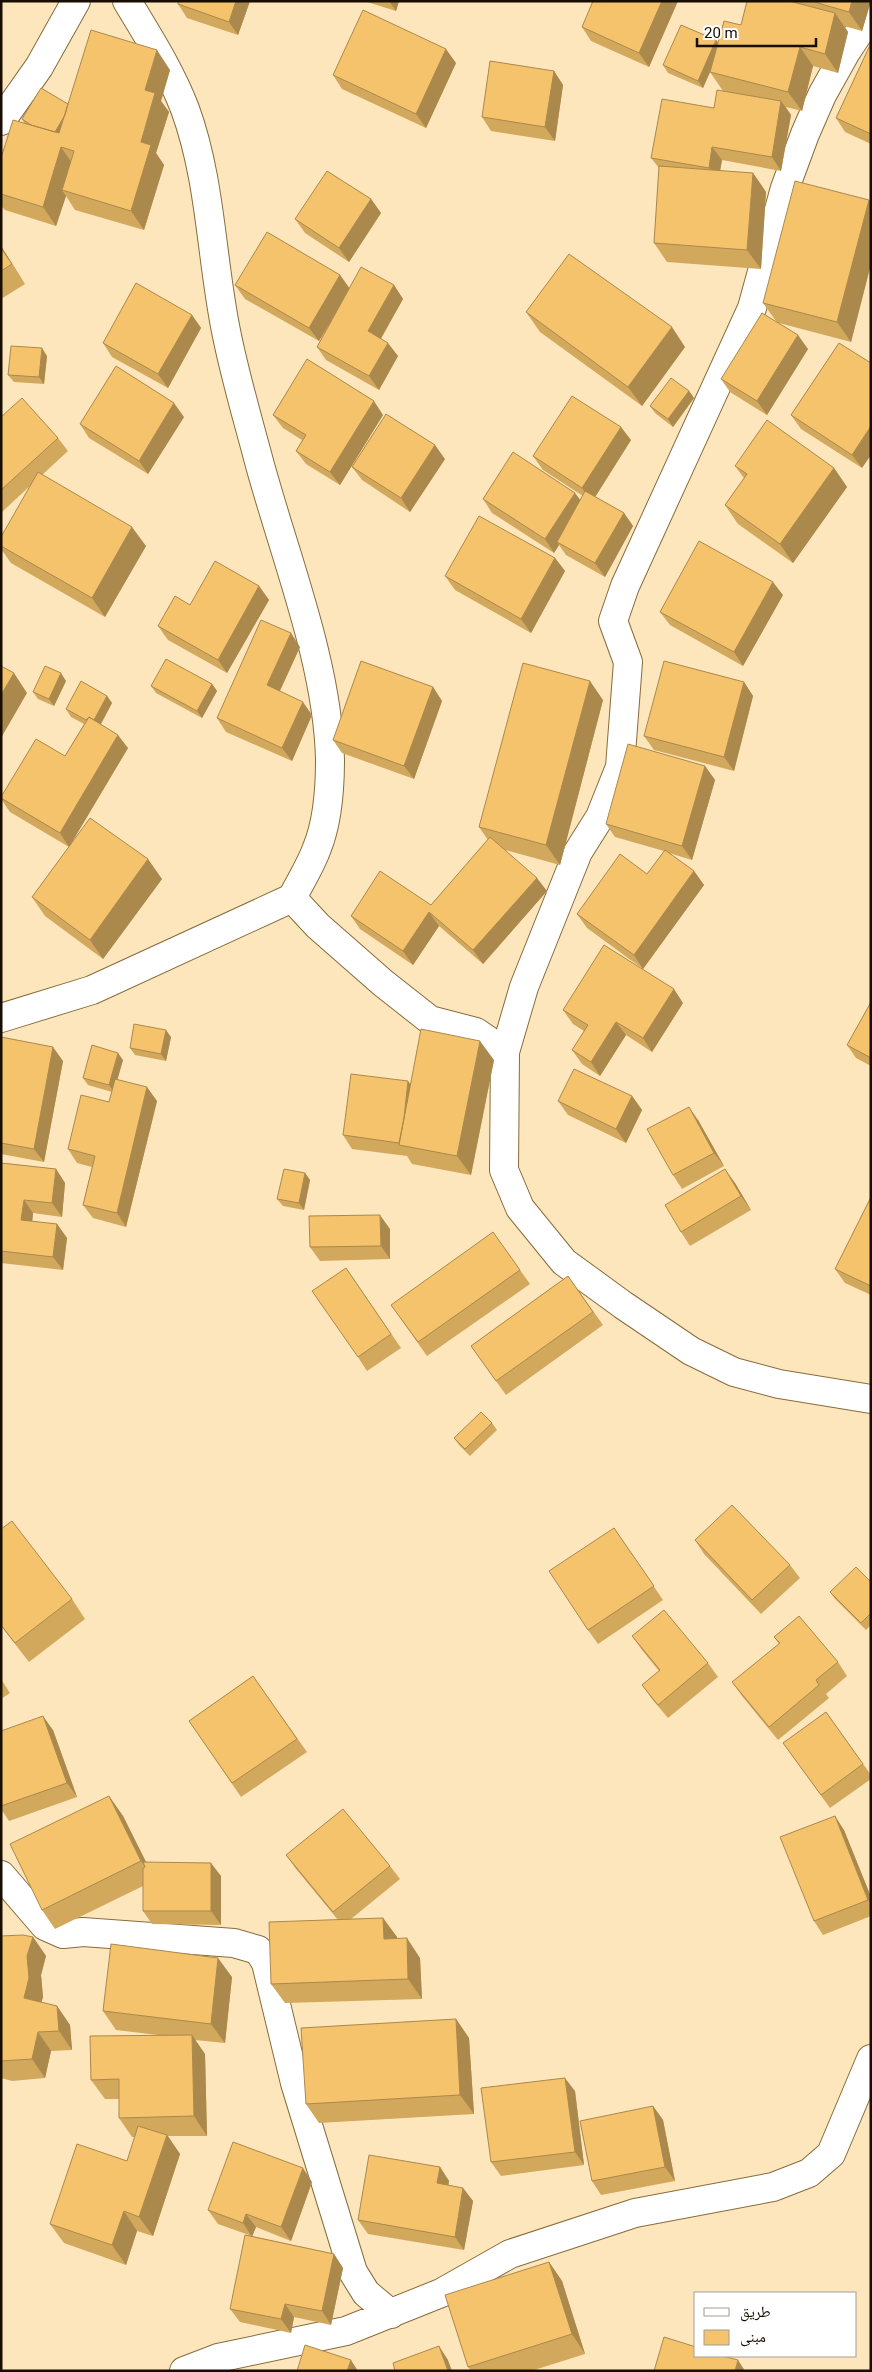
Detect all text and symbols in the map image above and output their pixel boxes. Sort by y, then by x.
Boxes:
scale bar [697,15,816,47]
text: 20 m [704,24,738,42]
legend [694,2292,857,2357]
text: طريق [740,2303,771,2322]
text: مبنى [740,2328,766,2347]

